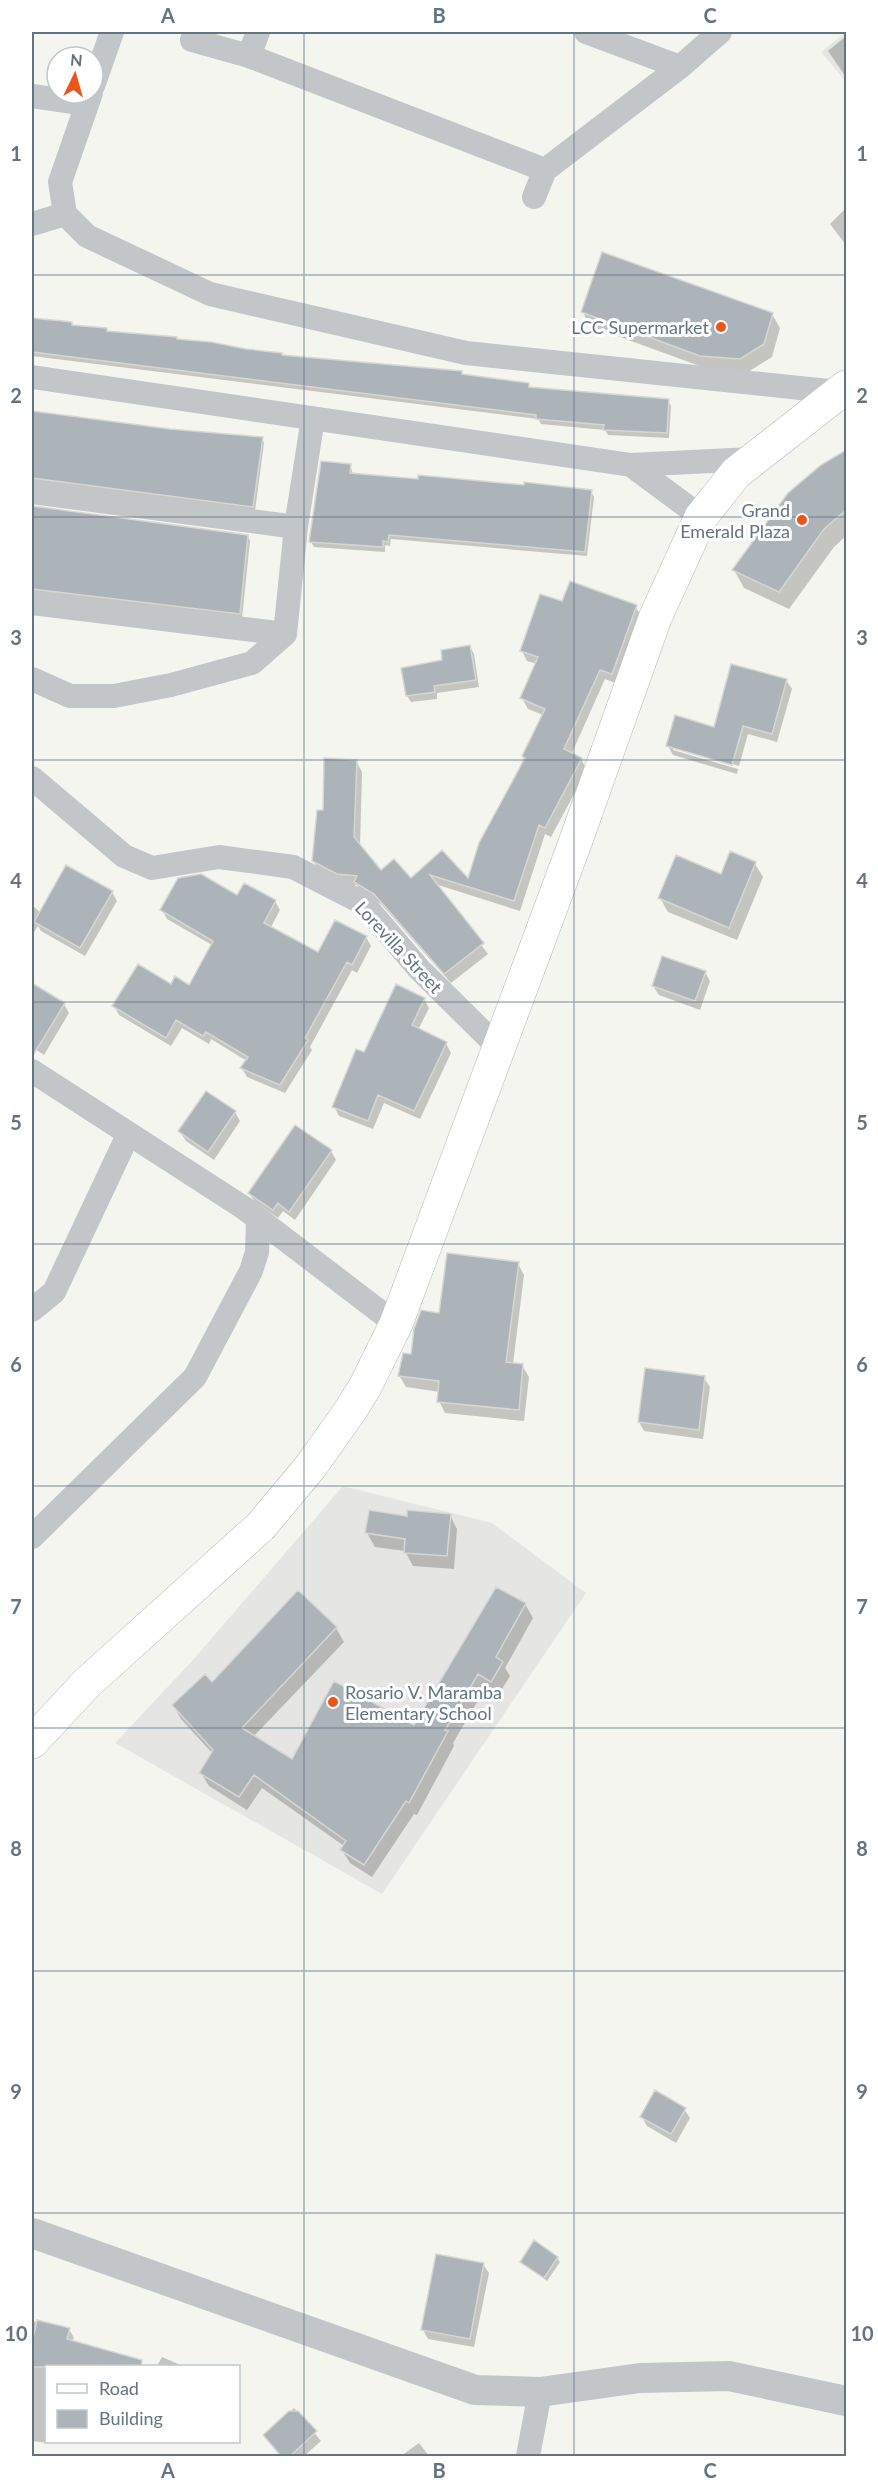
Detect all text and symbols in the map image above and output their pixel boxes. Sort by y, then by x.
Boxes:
text: A [160,3,175,27]
text: B [432,3,446,27]
text: C [703,3,717,27]
north arrow [45,45,105,105]
text: N [69,50,83,70]
text: 1 [10,141,22,165]
text: 1 [856,141,868,165]
place label: LCC Supermarket [571,316,710,338]
marker: LCC Supermarket [714,320,728,334]
text: 2 [10,383,22,407]
text: 2 [856,383,868,407]
place label: Grand Emerald Plaza [680,499,790,542]
marker: Grand Emerald Plaza [795,513,809,527]
text: 3 [10,625,22,649]
text: 3 [856,625,868,649]
text: 4 [10,868,22,892]
text: 4 [856,868,868,892]
street label: Lorevilla Street [351,897,447,998]
text: 5 [10,1110,22,1134]
text: 5 [856,1110,868,1134]
text: 6 [10,1352,22,1376]
text: 6 [856,1352,868,1376]
text: 7 [10,1594,22,1618]
text: 7 [856,1594,868,1618]
place label: Rosario V. Maramba Elementary School [345,1681,502,1724]
marker: Rosario V. Maramba Elementary School [326,1695,340,1709]
text: 8 [10,1836,22,1860]
text: 8 [856,1836,868,1860]
text: 9 [10,2079,22,2103]
text: 9 [856,2079,868,2103]
text: 10 [4,2321,28,2345]
text: 10 [850,2321,874,2345]
legend [45,2365,240,2443]
text: Road [99,2377,139,2399]
text: Building [99,2407,163,2429]
text: A [160,2458,175,2482]
text: B [432,2458,446,2482]
text: C [703,2458,717,2482]

